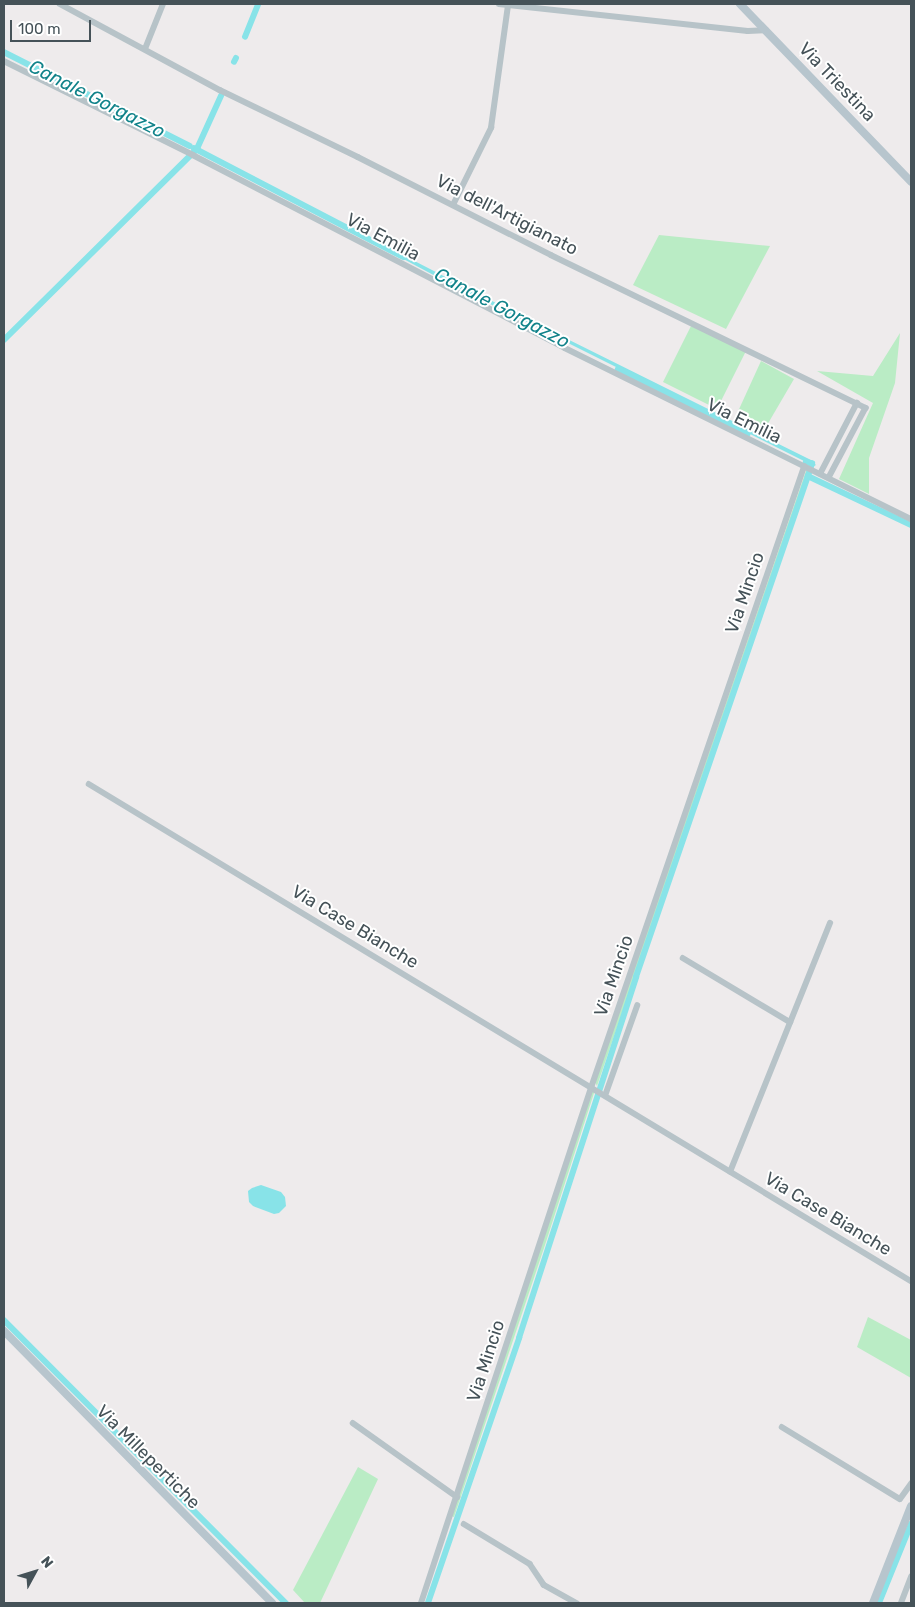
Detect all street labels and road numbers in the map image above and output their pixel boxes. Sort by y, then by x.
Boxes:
street label: Via Triestina [794,38,880,126]
street label: Via dell'Artigianato [433,170,581,260]
street label: Via Emilia [342,209,424,265]
street label: Via Emilia [703,394,785,448]
street label: Via Mincio [721,549,769,637]
street label: Via Case Bianche [288,881,422,973]
street label: Via Mincio [590,932,638,1020]
street label: Via Case Bianche [761,1168,895,1260]
street label: Via Mincio [463,1317,509,1405]
street label: Via Millepertiche [92,1401,204,1513]

